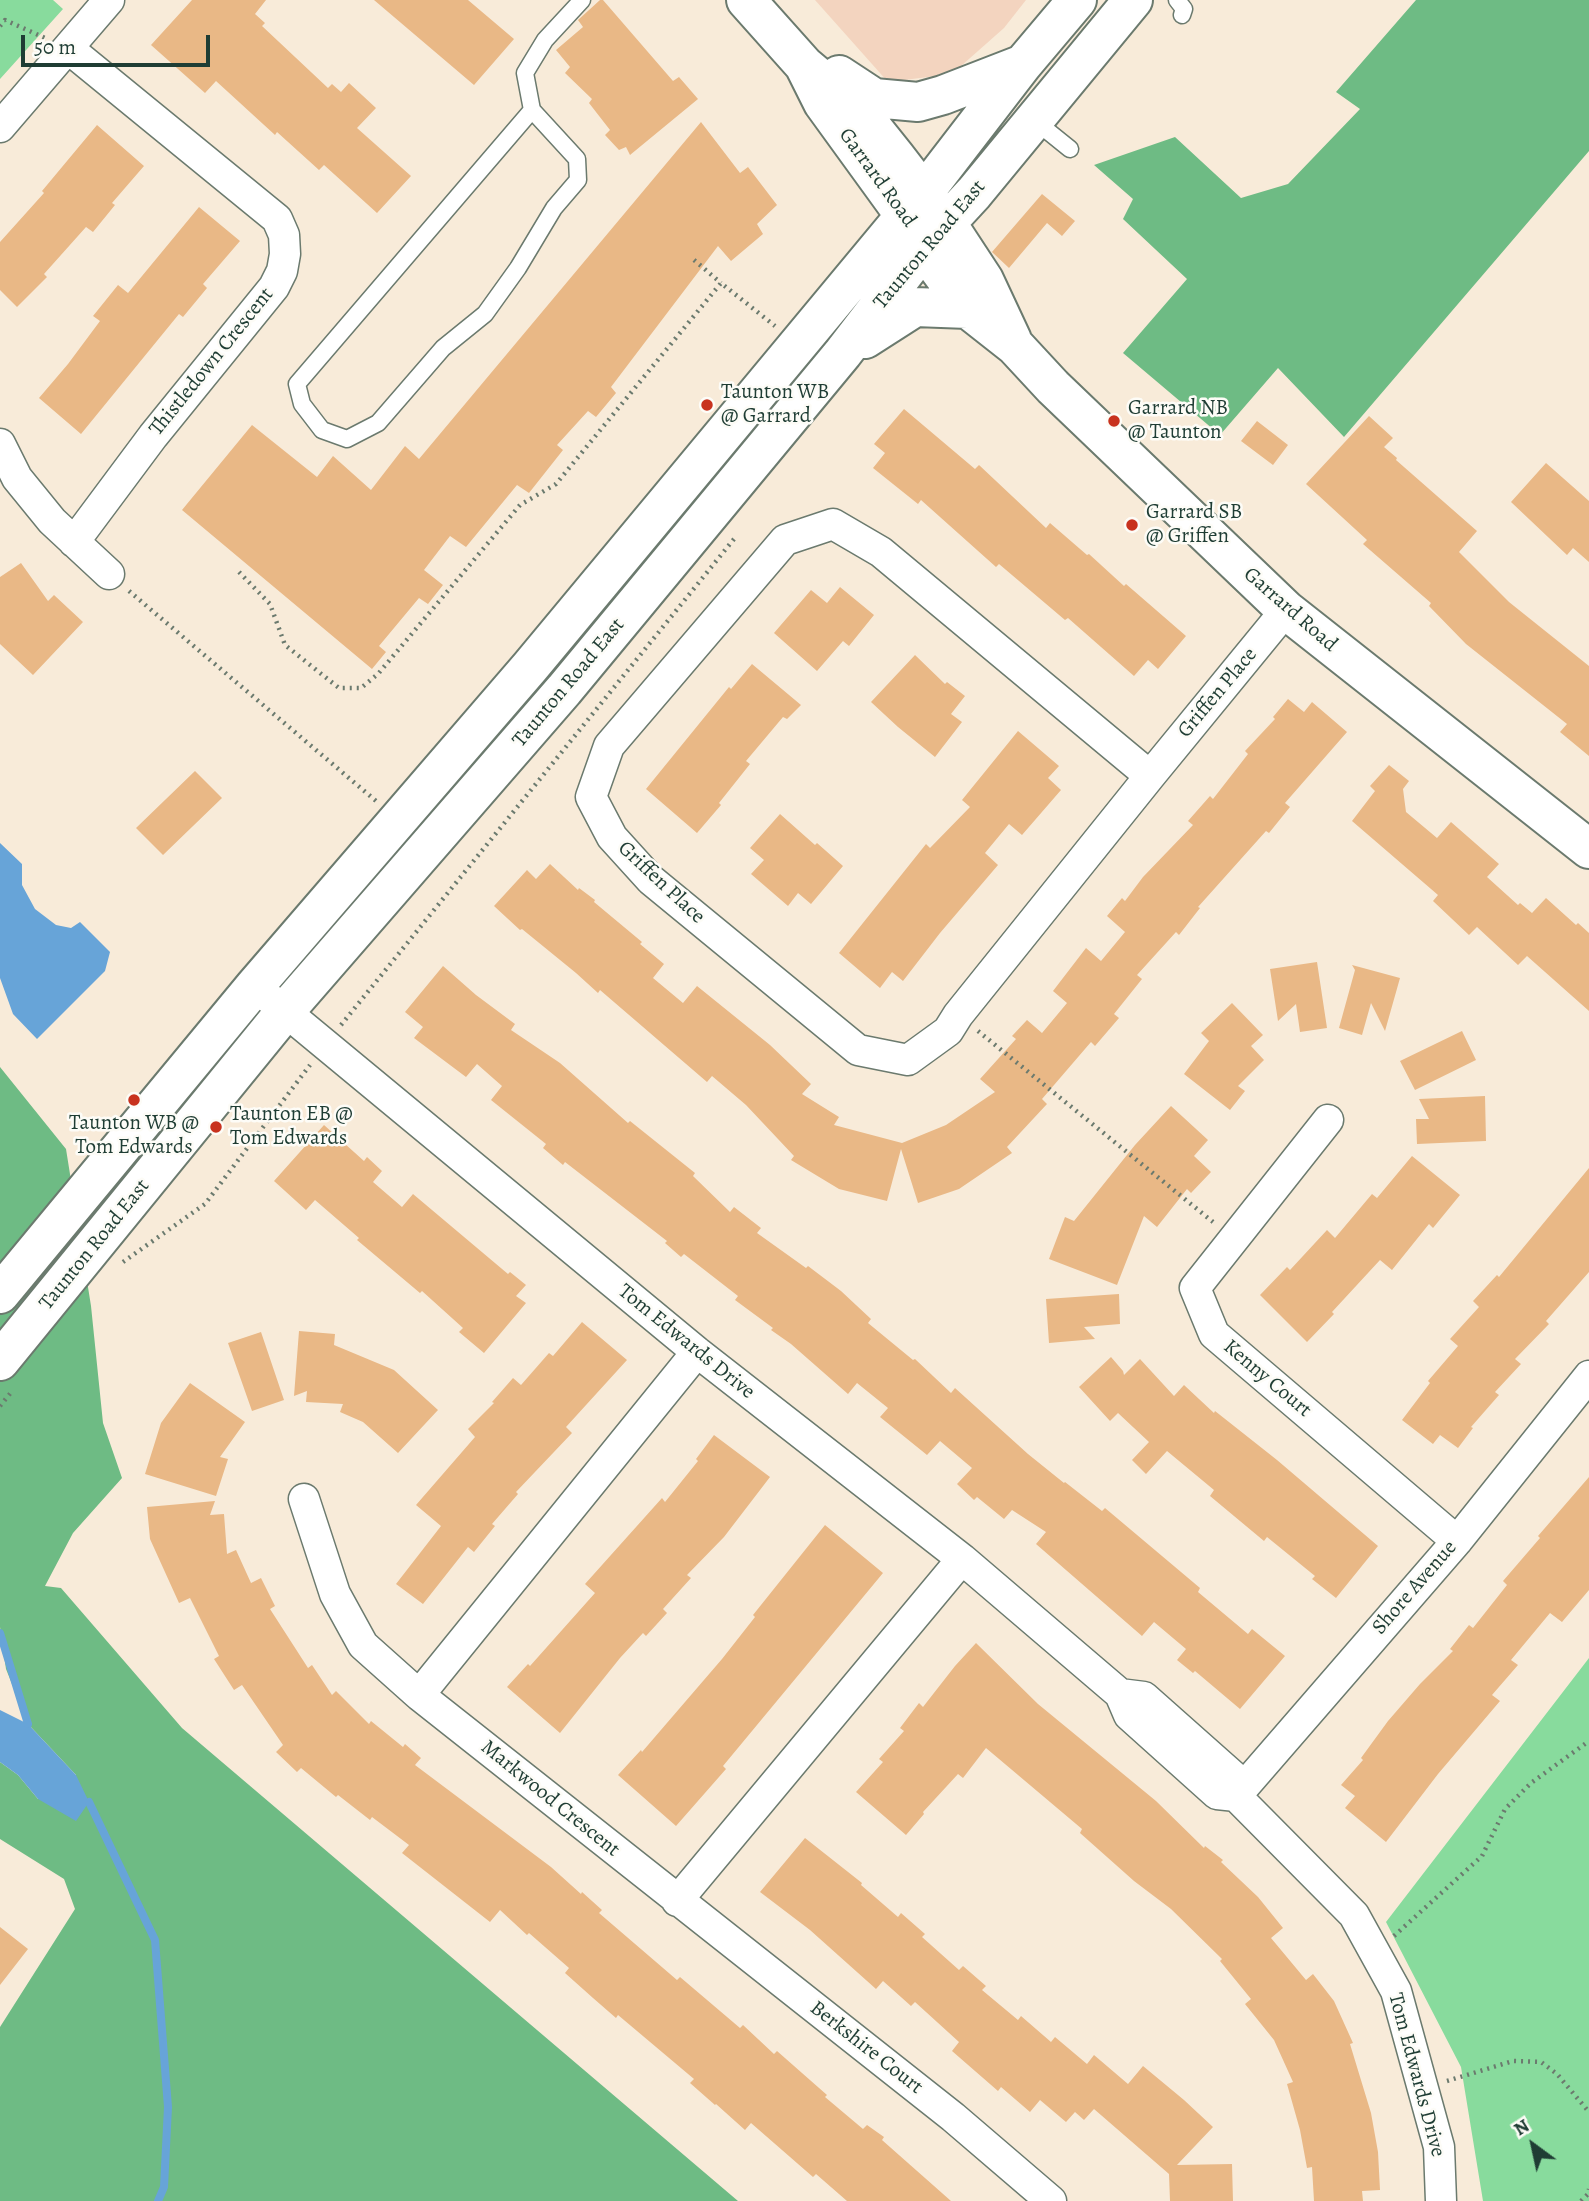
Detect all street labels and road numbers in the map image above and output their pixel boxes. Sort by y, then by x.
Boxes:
street label: Garrard Road [833,124,921,232]
street label: Taunton Road East [869,175,991,315]
street label: Thistledown Crescent [145,283,279,441]
street label: Garrard Road [1238,562,1342,658]
street label: Taunton Road East [508,613,630,753]
street label: Griffen Place [1173,643,1263,743]
street label: Griffen Place [612,836,710,930]
street label: Taunton Road East [34,1174,156,1316]
street label: Tom Edwards Drive [613,1279,759,1405]
street label: Kenny Court [1218,1335,1316,1423]
street label: Shore Avenue [1367,1536,1463,1640]
street label: Markwood Crescent [475,1735,625,1863]
street label: Tom Edwards Drive [1382,1990,1450,2160]
street label: Berkshire Court [804,1996,928,2100]

